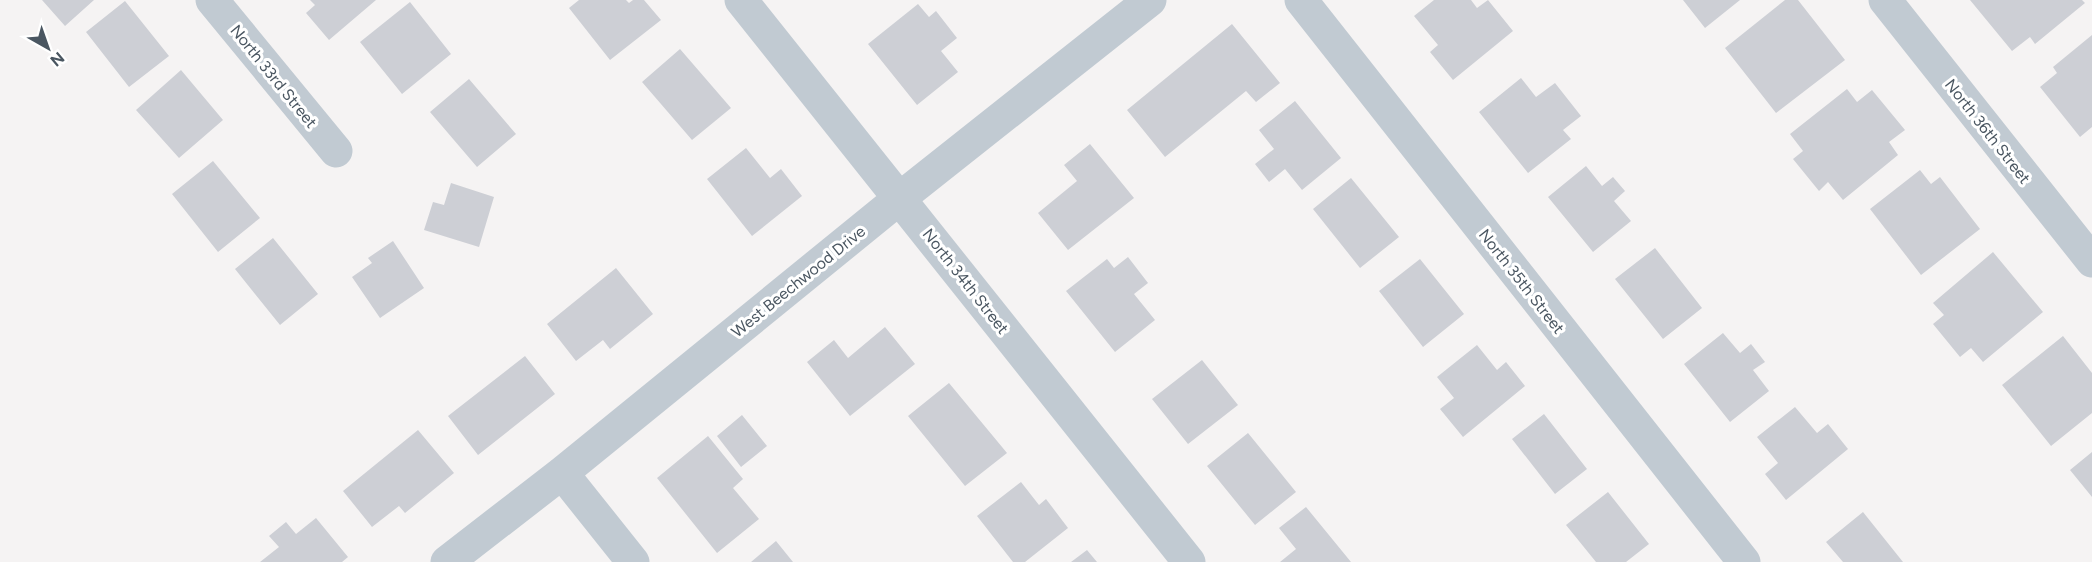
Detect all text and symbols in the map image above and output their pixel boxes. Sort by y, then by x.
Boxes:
north arrow [18,18,78,78]
street label: North 33rd Street [226,21,321,132]
text: N [46,48,68,70]
street label: North 36th Street [1941,75,2034,187]
street label: West Beechwood Drive [727,221,869,341]
street label: North 34th Street [919,225,1013,338]
street label: North 35th Street [1475,225,1568,337]

